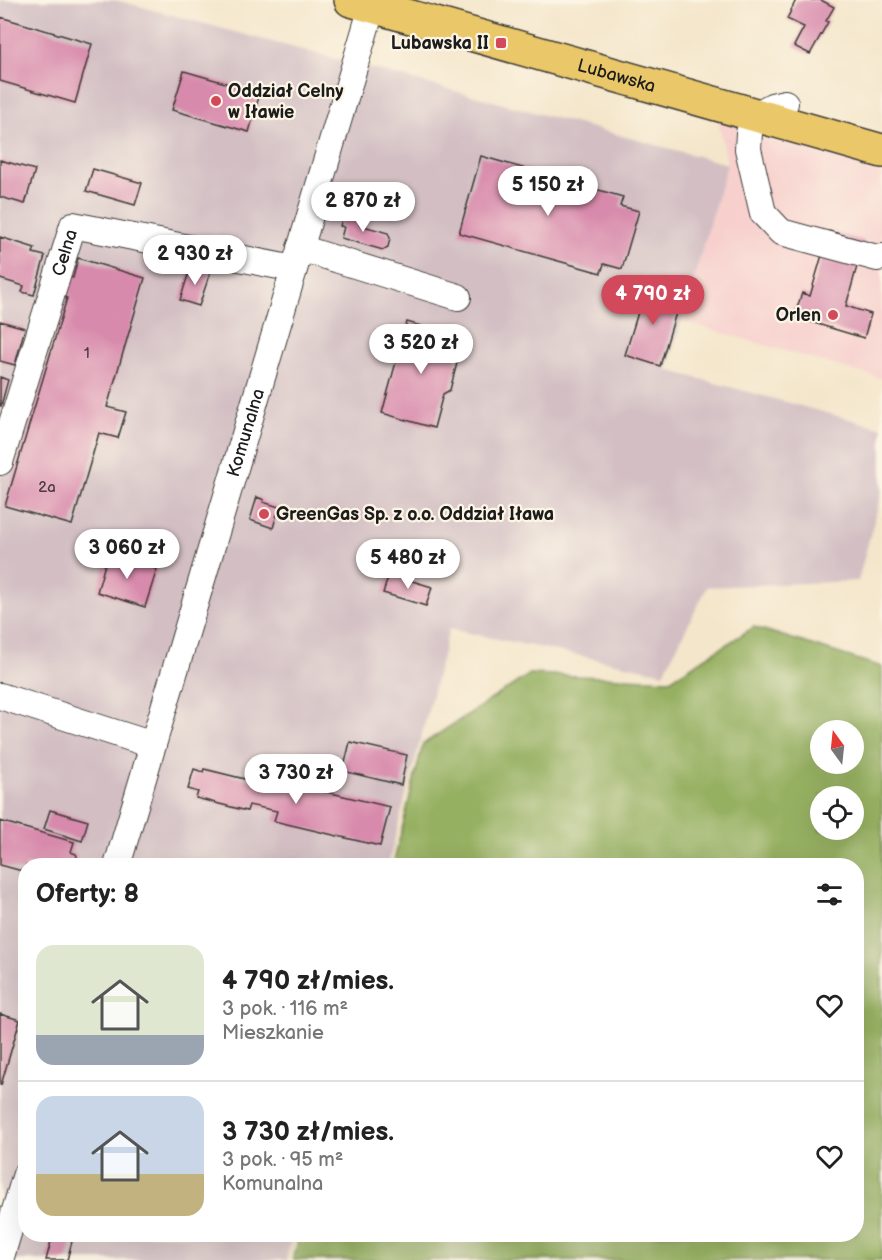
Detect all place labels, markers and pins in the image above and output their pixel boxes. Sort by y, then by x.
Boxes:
place label: Lubawska II [391,33,489,54]
marker: Lubawska II [494,36,508,50]
place label: Oddział Celny w Iławie [228,81,344,123]
marker: Oddział Celny w Iławie [209,94,223,108]
pin: 5 150 zł [486,166,610,217]
pin: 2 870 zł [301,182,425,233]
pin: 2 930 zł [133,235,257,286]
pin: 4 790 zł [591,275,715,326]
place label: Orlen [776,305,821,326]
marker: Orlen [826,308,840,322]
pin: 3 520 zł [359,324,483,375]
place label: GreenGas Sp. z o.o. Oddział Iława [276,504,554,525]
marker: GreenGas Sp. z o.o. Oddział Iława [257,507,271,521]
pin: 3 060 zł [65,529,189,580]
pin: 5 480 zł [346,539,470,590]
pin: 3 730 zł [234,754,358,805]

